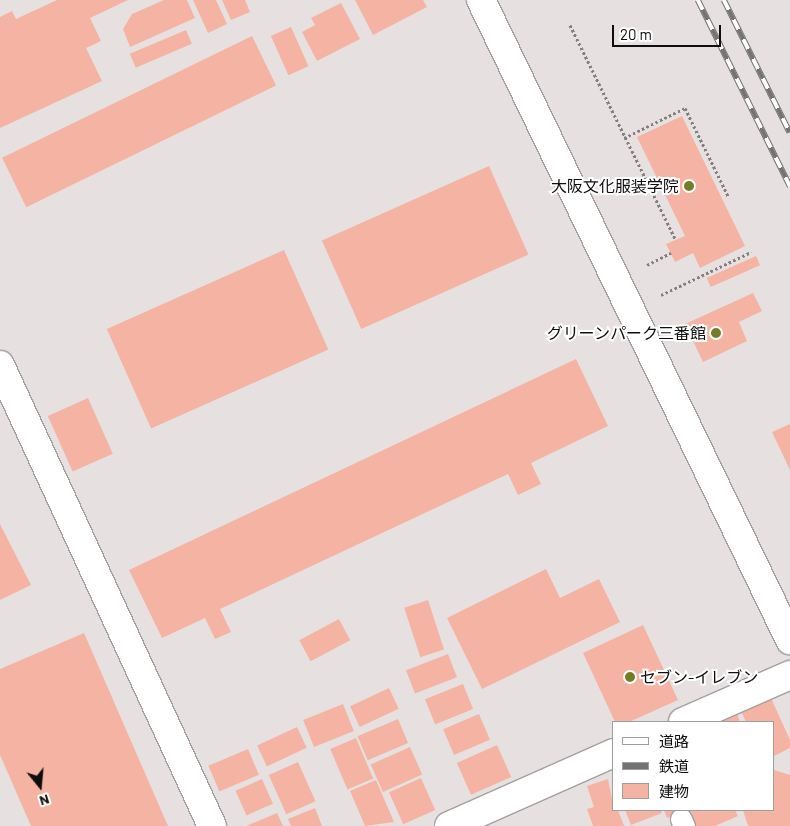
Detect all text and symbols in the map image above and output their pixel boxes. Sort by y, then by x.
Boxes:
scale bar [615,15,724,47]
text: 20 m [620,25,652,43]
place label: 大阪文化服装学院 [551,176,679,196]
marker: 大阪文化服装学院 [683,180,695,192]
place label: グリーンパーク三番館 [546,323,706,343]
marker: グリーンパーク三番館 [710,327,722,339]
place label: セブン-イレブン [640,667,758,687]
marker: セブン-イレブン [624,671,636,683]
legend [612,721,775,811]
text: 道路 [659,732,689,750]
text: 鉄道 [659,757,689,775]
north arrow [15,761,65,811]
text: 建物 [659,782,689,800]
text: N [38,791,51,810]

